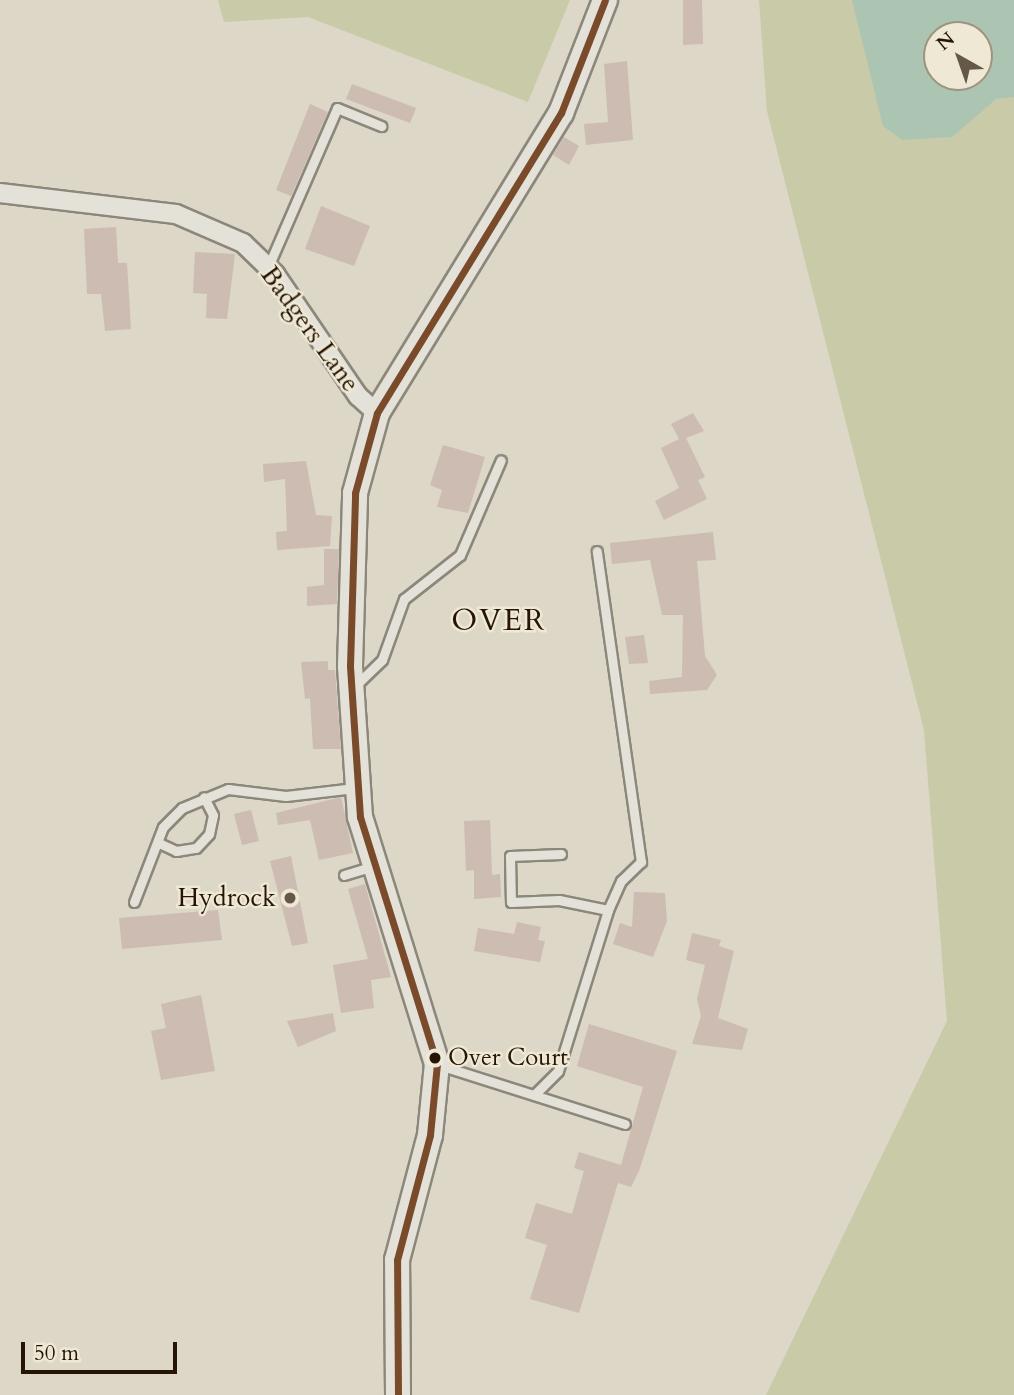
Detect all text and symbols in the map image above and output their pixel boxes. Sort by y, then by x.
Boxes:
north arrow [923,21,993,91]
text: N [931,26,960,57]
street label: Badgers Lane [254,260,366,398]
district label: OVER [452,603,546,639]
place label: Hydrock [177,882,276,914]
marker: Hydrock [282,890,298,906]
place label: Over Court [448,1044,568,1072]
marker: Over Court [428,1051,442,1065]
scale bar [24,1328,180,1372]
text: 50 m [34,1339,79,1368]

